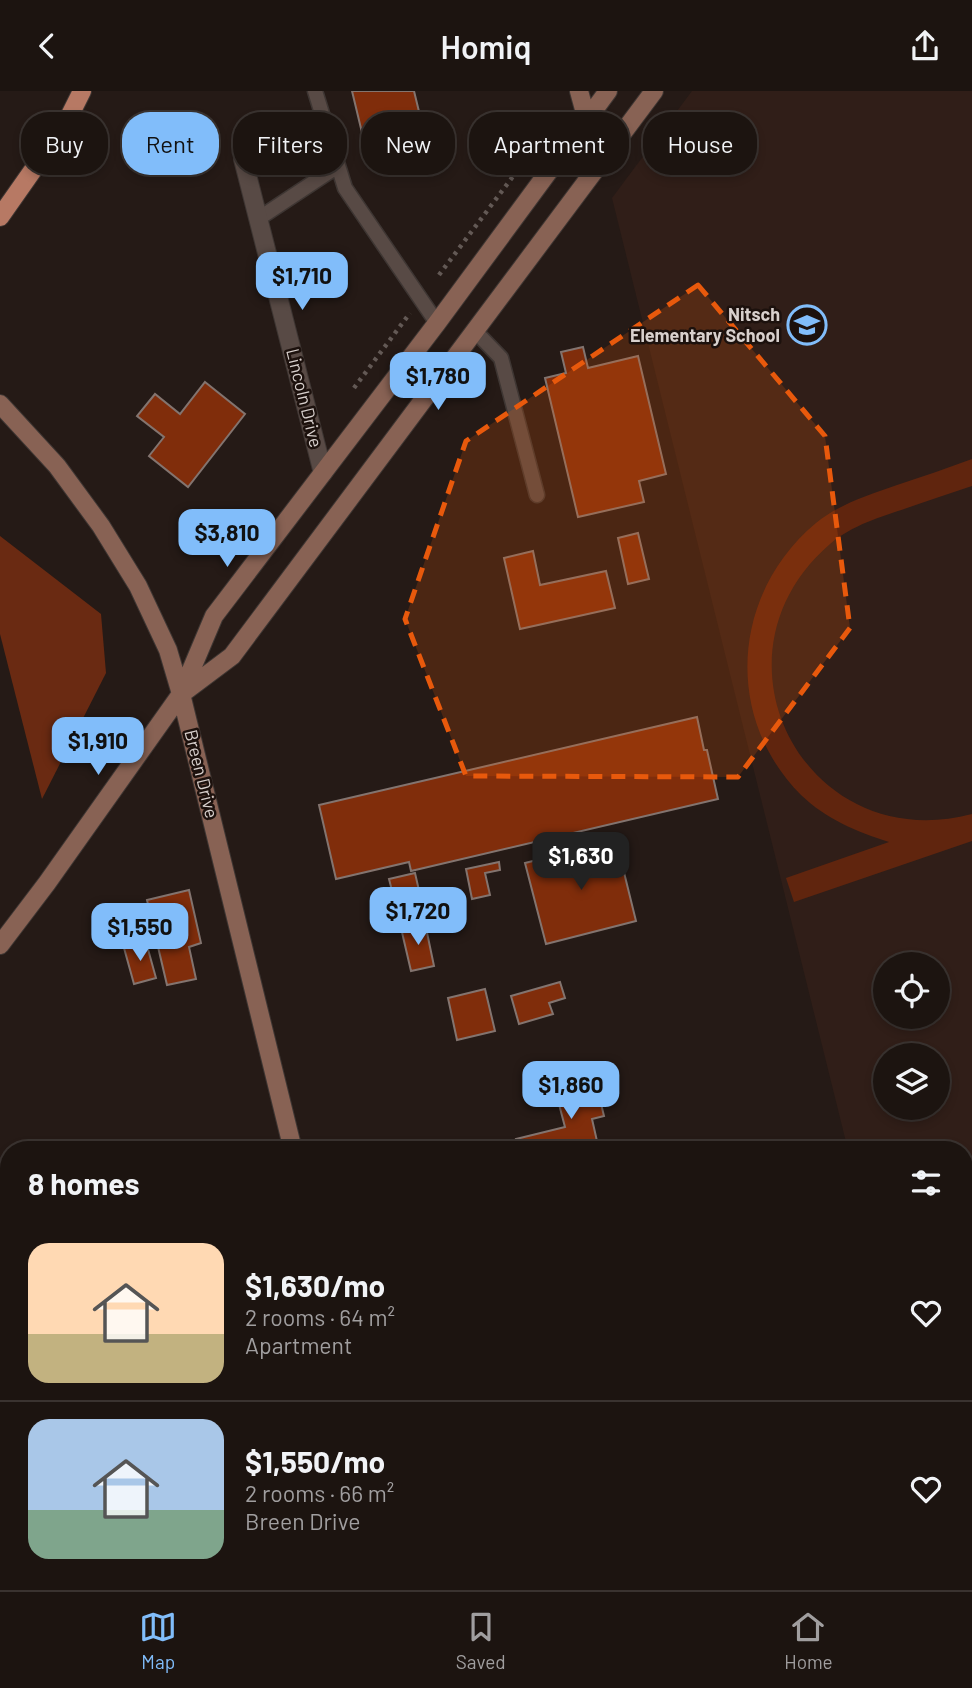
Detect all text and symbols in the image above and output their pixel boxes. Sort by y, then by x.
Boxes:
icon: back [28,27,66,65]
text: Homiq [441,27,531,65]
icon: share [906,27,944,65]
chip: Buy [21,112,108,175]
chip: Rent [122,112,219,175]
chip: Filters [233,112,347,175]
chip: New [361,112,455,175]
chip: Apartment [469,112,629,175]
chip: House [643,112,757,175]
pin: $1,710 [245,253,359,312]
text: $1,710 [272,261,332,289]
place label: Nitsch Elementary School [630,303,780,346]
school or university icon: Nitsch Elementary School [786,304,828,346]
street label: Lincoln Drive [282,346,328,449]
pin: $1,780 [381,353,495,412]
text: $1,780 [406,361,470,389]
pin: $3,810 [170,510,284,569]
text: $3,810 [194,518,260,546]
pin: $1,910 [41,717,155,777]
text: $1,910 [68,726,128,754]
street label: Breen Drive [180,727,224,820]
pin: $1,630 [524,833,638,892]
text: $1,630 [548,841,614,869]
pin: $1,720 [361,887,475,947]
text: $1,720 [386,896,450,924]
pin: $1,550 [83,903,197,963]
text: $1,550 [107,912,173,940]
map controls [873,952,950,1120]
button: locate [873,952,950,1029]
button: layers [873,1043,950,1120]
pin: $1,860 [514,1061,628,1121]
text: $1,860 [538,1070,604,1098]
icon: filters [907,1164,945,1202]
text: 8 homes [28,1165,139,1201]
text: $1,630/mo [245,1267,385,1303]
icon: home [84,1271,168,1355]
icon: heart [907,1294,945,1332]
text: 2 rooms · 64 m² [245,1303,395,1331]
text: Apartment [245,1331,352,1359]
text: $1,550/mo [245,1443,385,1479]
icon: home [84,1447,168,1531]
icon: heart [907,1470,945,1508]
text: 2 rooms · 66 m² [245,1479,394,1507]
text: Breen Drive [245,1507,360,1535]
tab: Map [139,1608,177,1673]
tab: Saved [456,1608,506,1673]
tab: Home [784,1608,833,1673]

